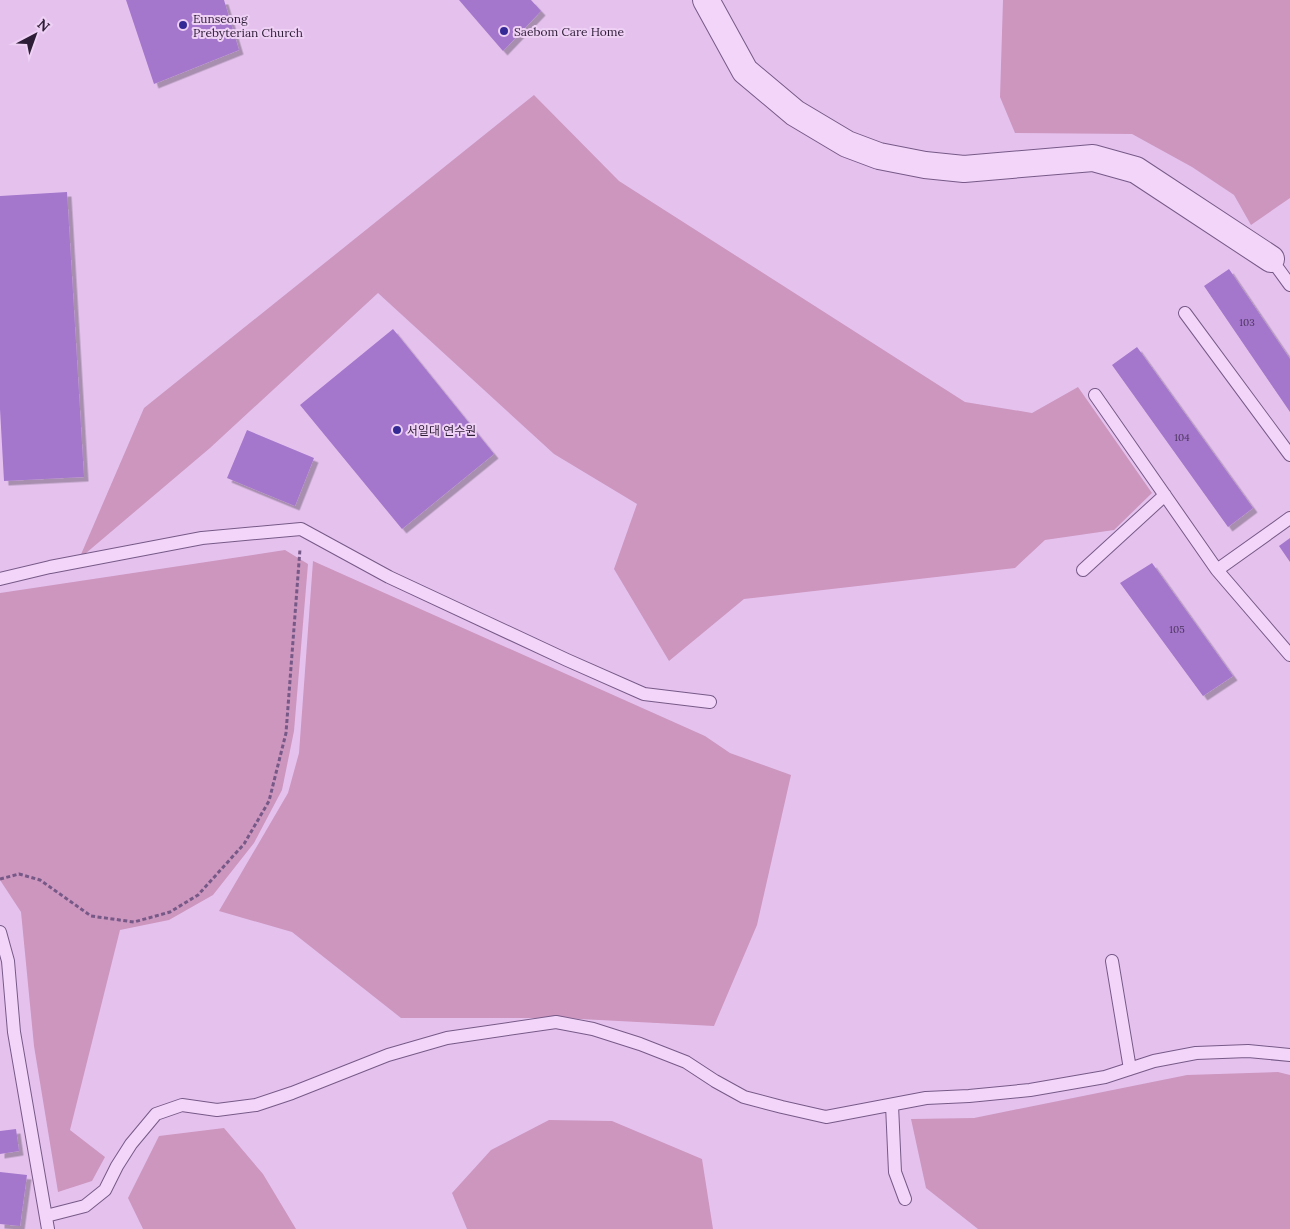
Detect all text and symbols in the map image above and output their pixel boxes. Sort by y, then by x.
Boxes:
north arrow [10,10,60,60]
place label: Eunseong Prebyterian Church [193,11,303,40]
text: N [34,15,54,36]
marker: Eunseong Prebyterian Church [177,19,189,31]
place label: Saebom Care Home [514,24,625,39]
marker: Saebom Care Home [498,25,510,37]
house number: 103 [1239,316,1255,329]
place label: 서일대 연수원 [407,423,476,438]
marker: 서일대 연수원 [391,424,403,436]
house number: 104 [1174,431,1190,444]
house number: 105 [1169,623,1185,636]

